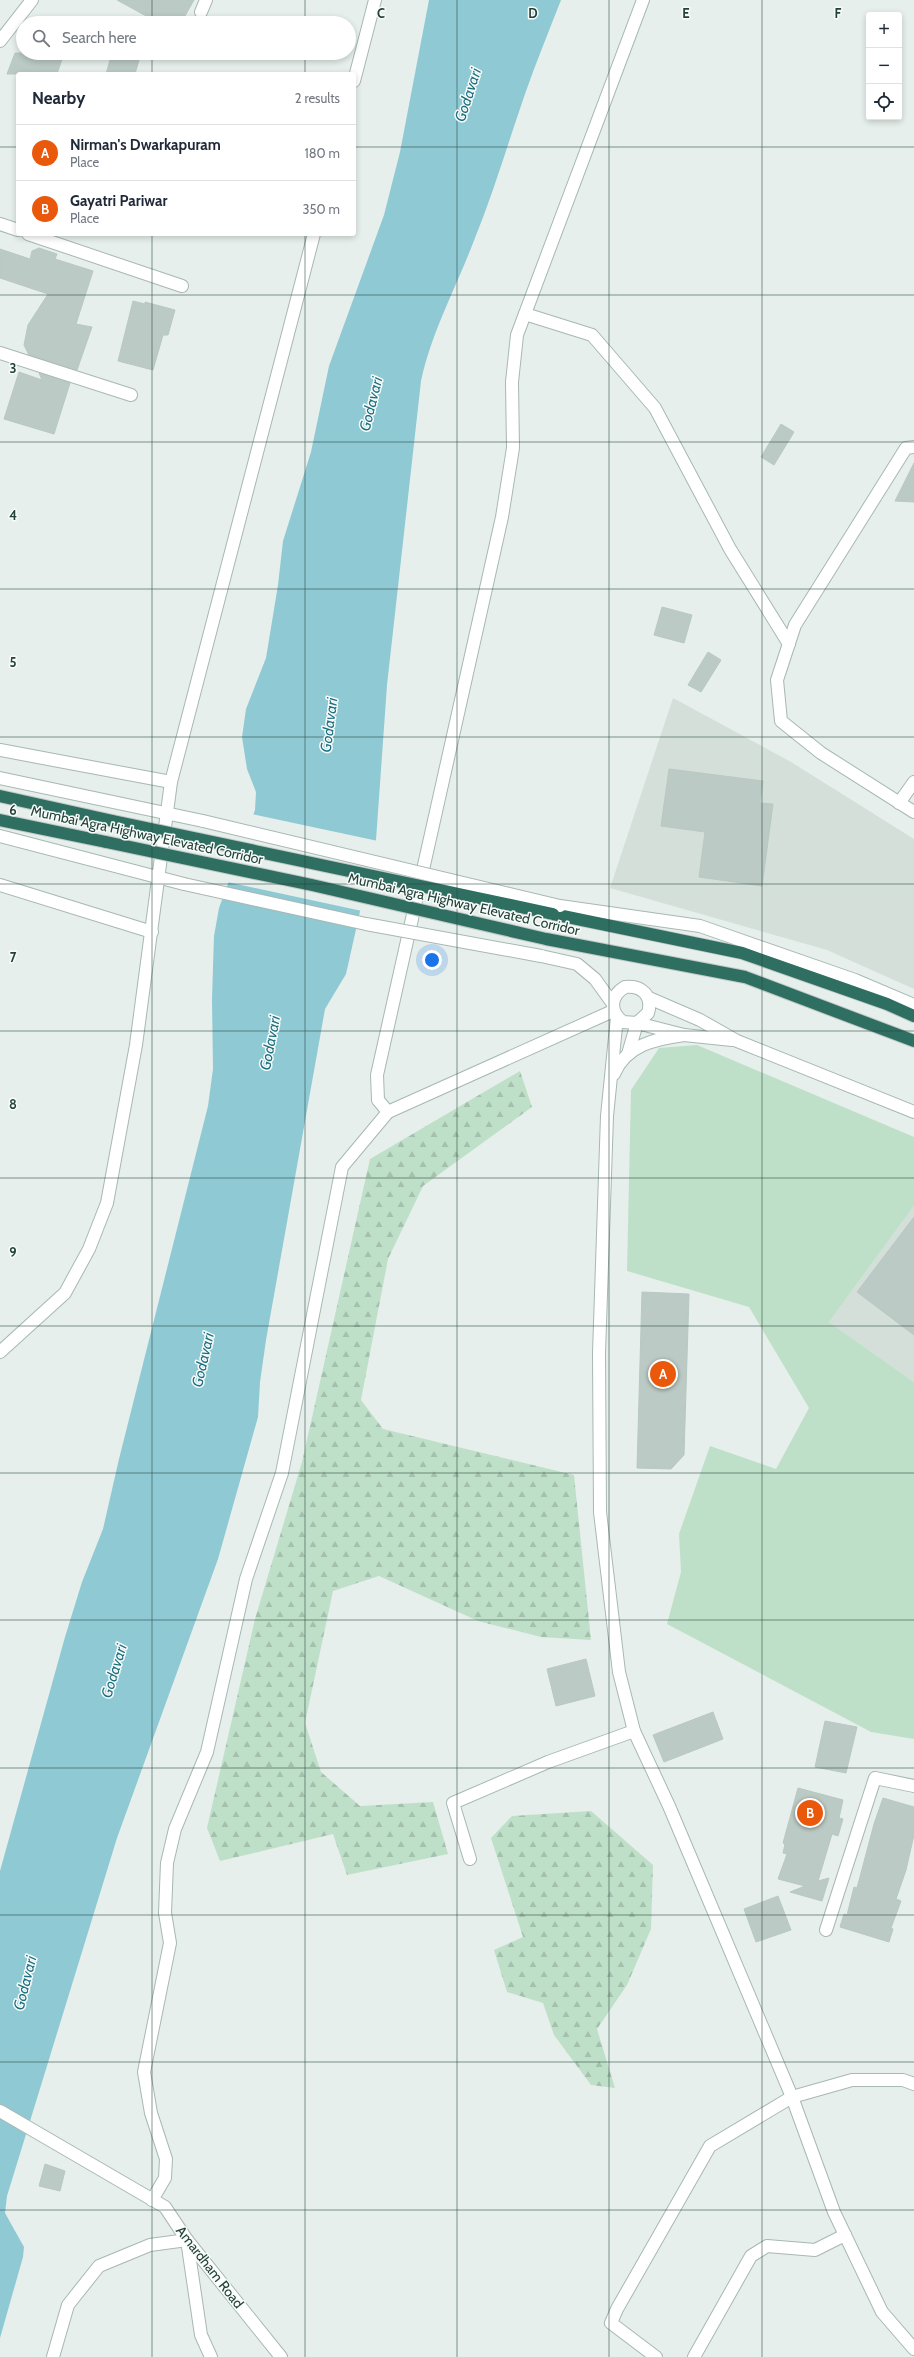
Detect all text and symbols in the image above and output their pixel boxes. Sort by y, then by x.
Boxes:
text: C [377,5,385,21]
text: D [528,5,538,21]
text: E [682,5,690,21]
text: F [835,5,842,21]
map controls [866,12,902,120]
button: + [866,12,902,48]
search box [16,16,356,60]
icon: search [30,27,52,49]
text: Search here [62,29,137,47]
button: − [866,48,902,84]
water label: Godavari [451,65,485,124]
button: locate [866,84,902,120]
text: Nearby [32,88,85,108]
text: 2 results [295,90,340,106]
text: Nirman's Dwarkapuram [70,136,221,154]
text: A [41,145,49,161]
text: 180 m [304,145,340,161]
text: Place [70,154,99,170]
text: Gayatri Pariwar [70,192,168,210]
text: B [41,201,49,217]
text: 350 m [303,201,340,217]
text: Place [70,210,99,226]
text: 3 [9,360,17,376]
water label: Godavari [356,374,387,433]
text: 4 [9,507,17,523]
text: 5 [10,654,17,670]
water label: Godavari [317,696,341,754]
text: 6 [9,802,17,818]
street label: Mumbai Agra Highway Elevated Corridor [29,802,265,869]
street label: Mumbai Agra Highway Elevated Corridor [346,869,582,940]
text: 7 [10,949,17,965]
your location [422,950,442,970]
water label: Godavari [256,1013,284,1072]
text: 8 [9,1096,17,1112]
text: 9 [9,1244,17,1260]
water label: Godavari [188,1330,218,1389]
pin: A [650,1359,676,1389]
water label: Godavari [97,1641,131,1700]
pin: B [797,1798,823,1828]
water label: Godavari [10,1953,41,2012]
street label: Amardham Road [172,2222,248,2312]

